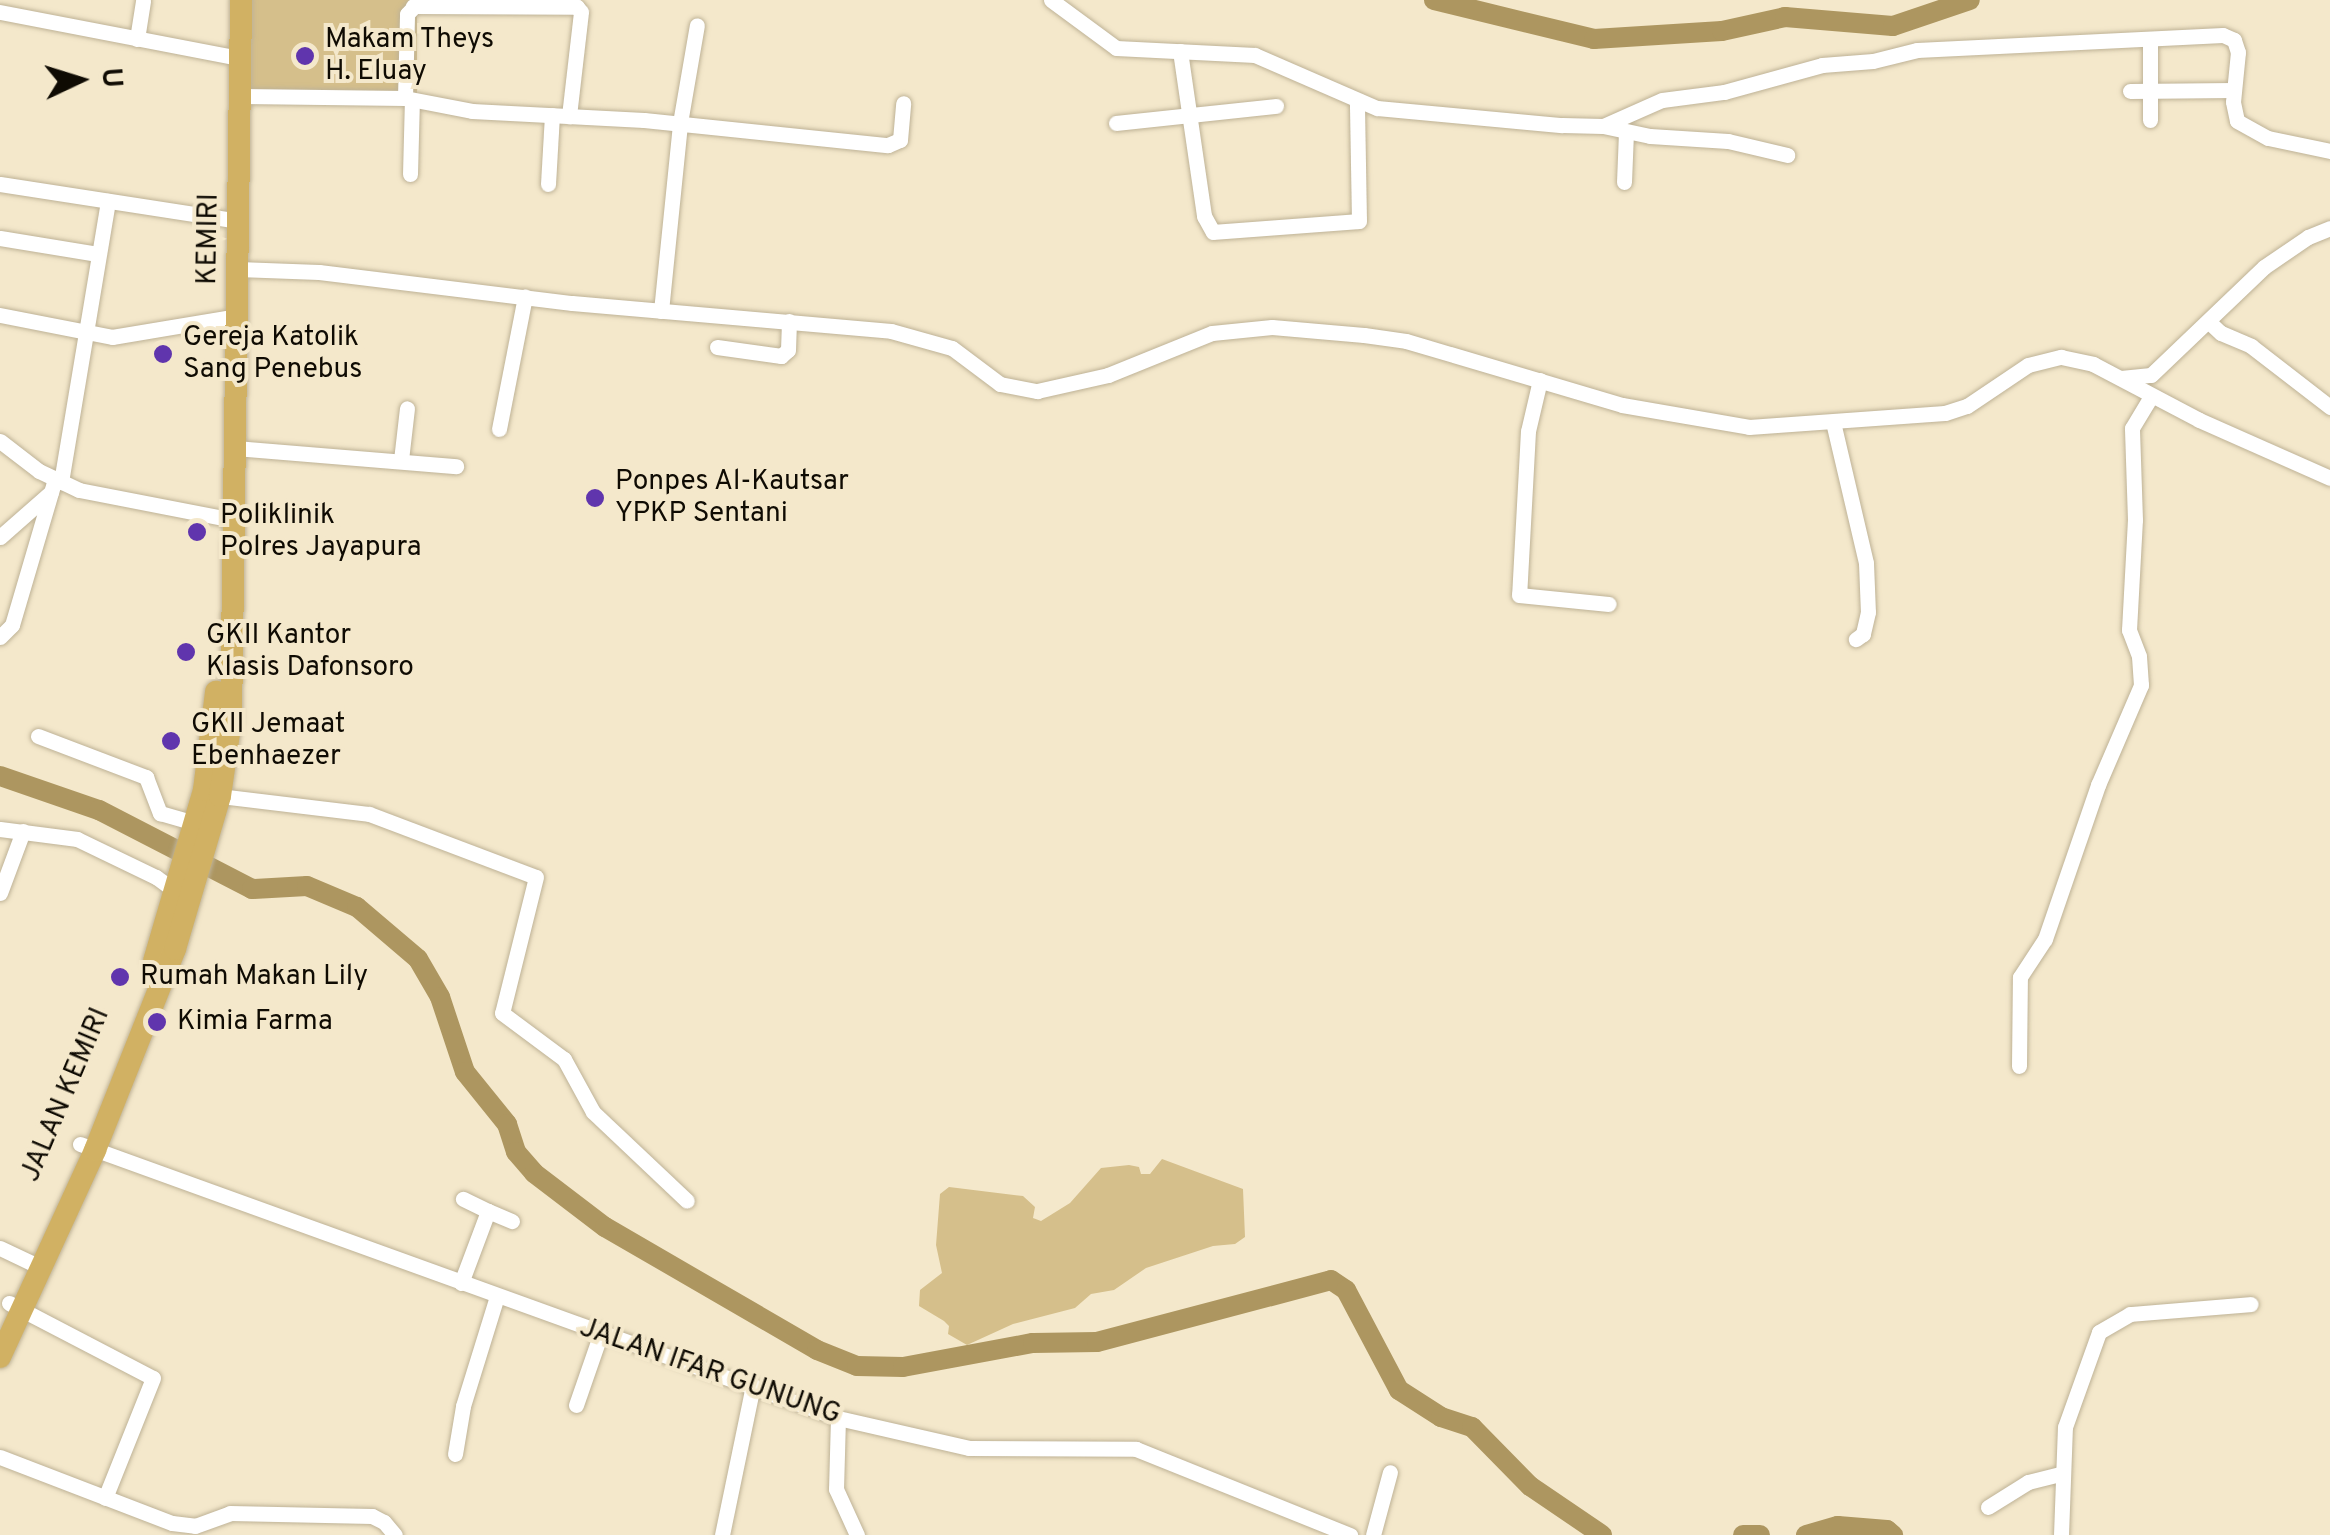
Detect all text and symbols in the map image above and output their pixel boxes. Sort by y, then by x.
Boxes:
place label: Makam Theys H. Eluay [325,23,495,89]
north arrow [30,30,130,130]
marker: Makam Theys H. Eluay [294,45,316,67]
text: U [91,67,129,89]
street label: KEMIRI [191,193,227,285]
place label: Gereja Katolik Sang Penebus [183,321,362,387]
marker: Gereja Katolik Sang Penebus [152,343,174,365]
place label: Ponpes Al-Kautsar YPKP Sentani [615,465,850,531]
marker: Ponpes Al-Kautsar YPKP Sentani [584,487,606,509]
place label: Poliklinik Polres Jayapura [220,499,422,565]
marker: Poliklinik Polres Jayapura [184,519,210,545]
place label: GKII Kantor Klasis Dafonsoro [206,619,414,685]
marker: GKII Kantor Klasis Dafonsoro [175,641,197,663]
place label: GKII Jemaat Ebenhaezer [191,708,345,774]
marker: GKII Jemaat Ebenhaezer [160,730,182,752]
place label: Rumah Makan Lily [140,960,368,994]
marker: Rumah Makan Lily [109,966,131,988]
street label: JALAN KEMIRI [14,1003,118,1187]
place label: Kimia Farma [177,1005,333,1039]
marker: Kimia Farma [146,1011,168,1033]
street label: JALAN IFAR GUNUNG [575,1312,845,1432]

